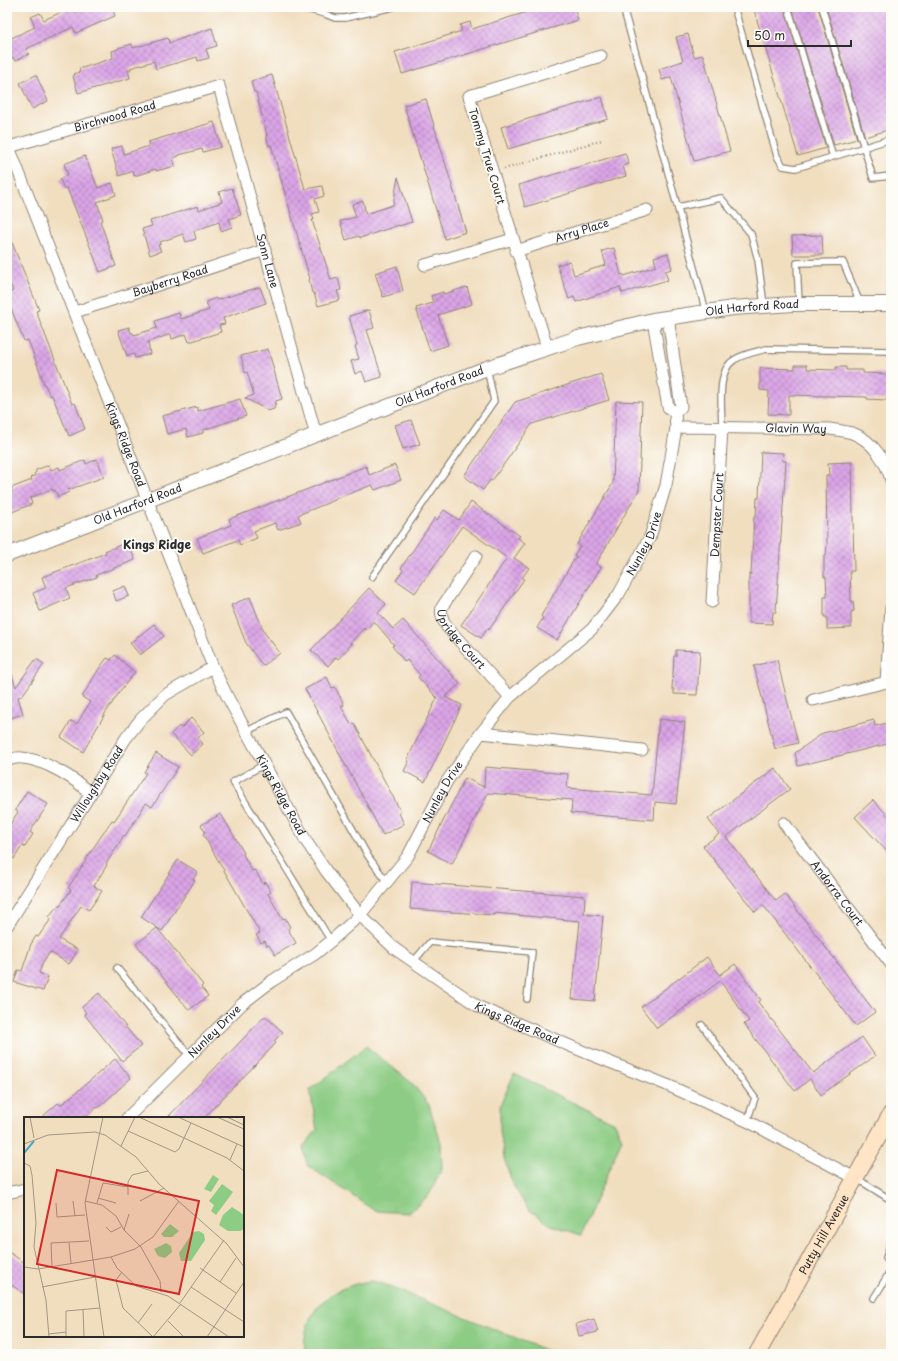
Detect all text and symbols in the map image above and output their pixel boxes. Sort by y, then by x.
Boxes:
scale bar [748,22,851,48]
text: 50 m [754,26,785,44]
street label: Birchwood Road [71,96,158,136]
street label: Tommy True Court [465,106,510,207]
street label: Arry Place [553,213,611,246]
street label: Sonn Lane [252,231,284,290]
street label: Bayberry Road [130,260,210,301]
street label: Old Harford Road [704,295,799,320]
street label: Old Harford Road [392,361,486,411]
street label: Kings Ridge Road [102,399,151,489]
street label: Glavin Way [765,419,827,437]
street label: Dempster Court [706,472,727,558]
street label: Old Harford Road [90,479,184,529]
street label: Nunley Drive [622,509,665,578]
district label: Kings Ridge [123,535,191,553]
street label: Upridge Court [433,608,490,673]
street label: Willoughby Road [66,742,127,826]
street label: Kings Ridge Road [252,751,310,838]
street label: Nunley Drive [418,757,467,826]
street label: Andorra Court [807,856,868,930]
street label: Kings Ridge Road [471,997,562,1048]
street label: Nunley Drive [184,1001,245,1061]
inset map [24,1117,244,1337]
street label: Putty Hill Avenue [794,1191,853,1277]

